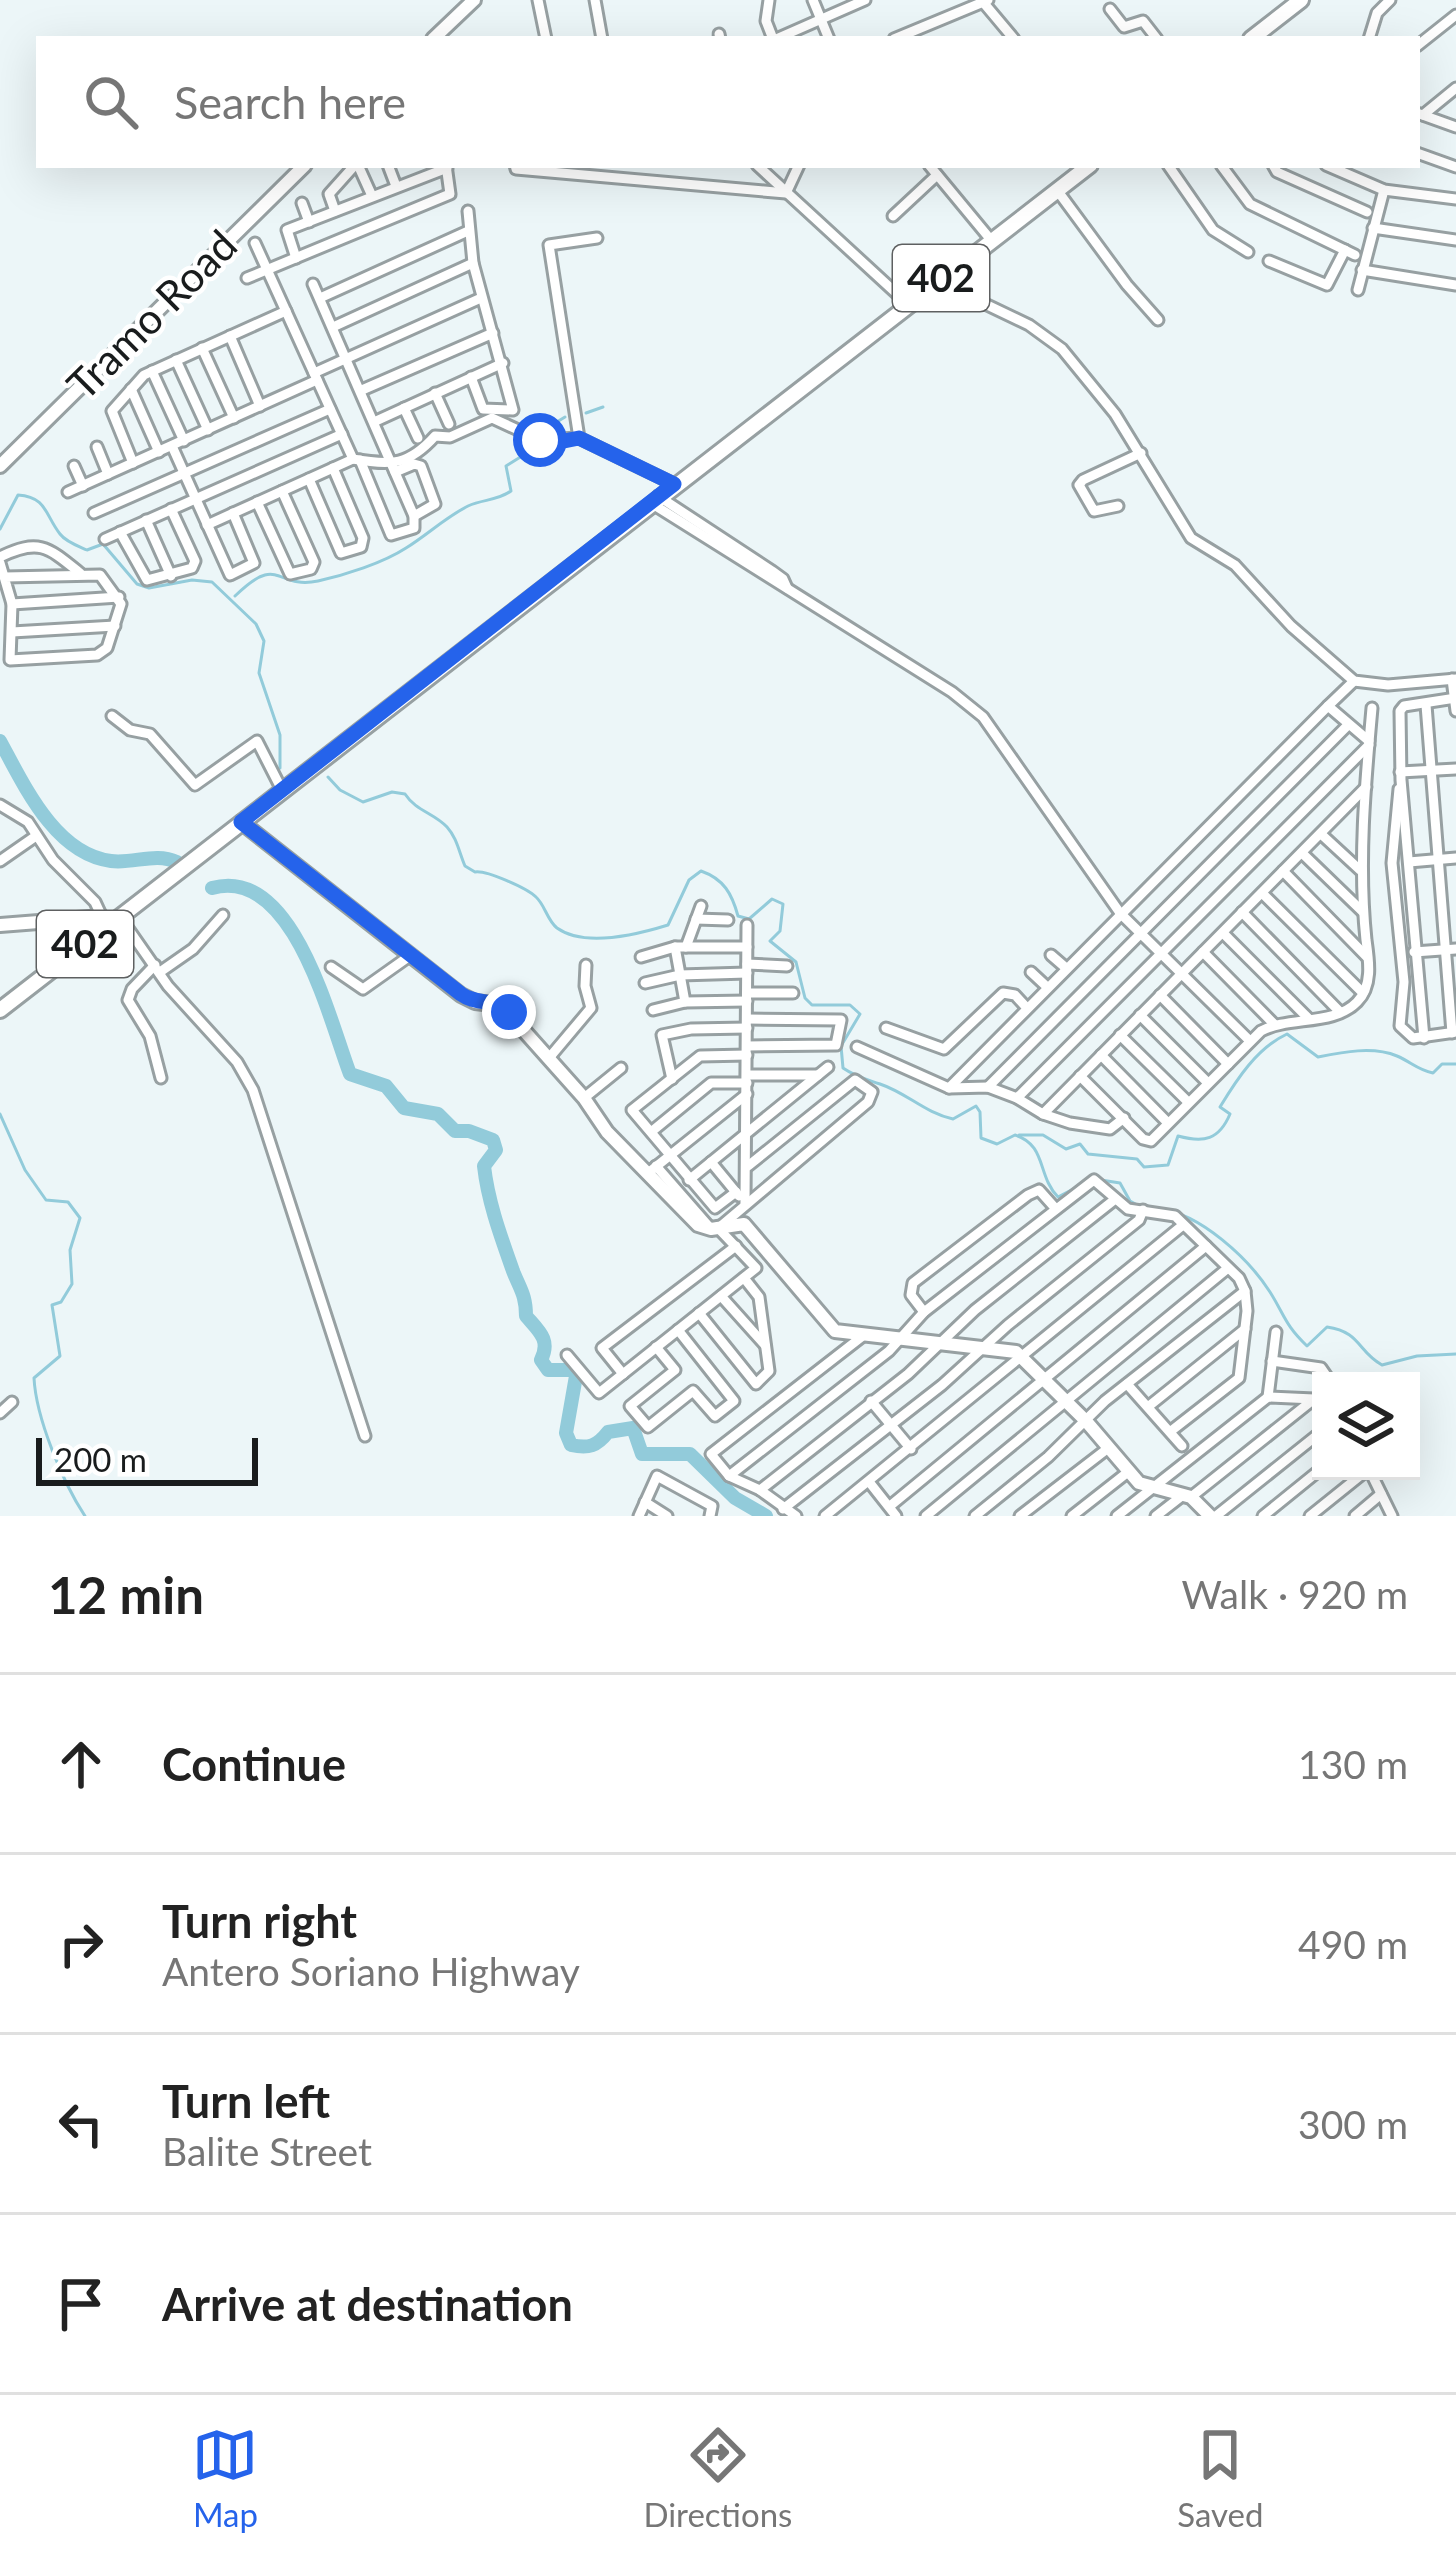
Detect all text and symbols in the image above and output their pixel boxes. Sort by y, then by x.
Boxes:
search box [36,36,1420,168]
icon: search [78,69,144,135]
text: Search here [174,75,406,129]
street label: Tramo Road [56,219,246,409]
road number: 402 [893,245,989,311]
route start [513,413,567,467]
road number: 402 [37,911,133,977]
route end [482,985,536,1039]
map controls [1312,1372,1420,1480]
button: layers [1312,1372,1420,1480]
scale bar [36,1432,258,1485]
text: 200 m [54,1439,147,1479]
text: 12 min [48,1564,204,1625]
text: Walk · 920 m [1181,1571,1408,1617]
icon: ahead [48,1731,114,1797]
text: Continue [162,1737,346,1791]
text: 130 m [1298,1741,1408,1787]
text: Turn right [162,1894,357,1948]
icon: right [48,1911,114,1977]
text: 490 m [1298,1921,1408,1967]
text: Antero Soriano Highway [162,1948,580,1994]
text: Turn left [162,2074,330,2128]
icon: left [48,2091,114,2157]
text: 300 m [1298,2101,1408,2147]
text: Balite Street [162,2128,372,2174]
icon: arrive [48,2271,114,2337]
text: Arrive at destination [162,2277,573,2331]
tab: Map [192,2422,258,2534]
tab: Directions [643,2422,792,2534]
tab: Saved [1177,2422,1264,2534]

